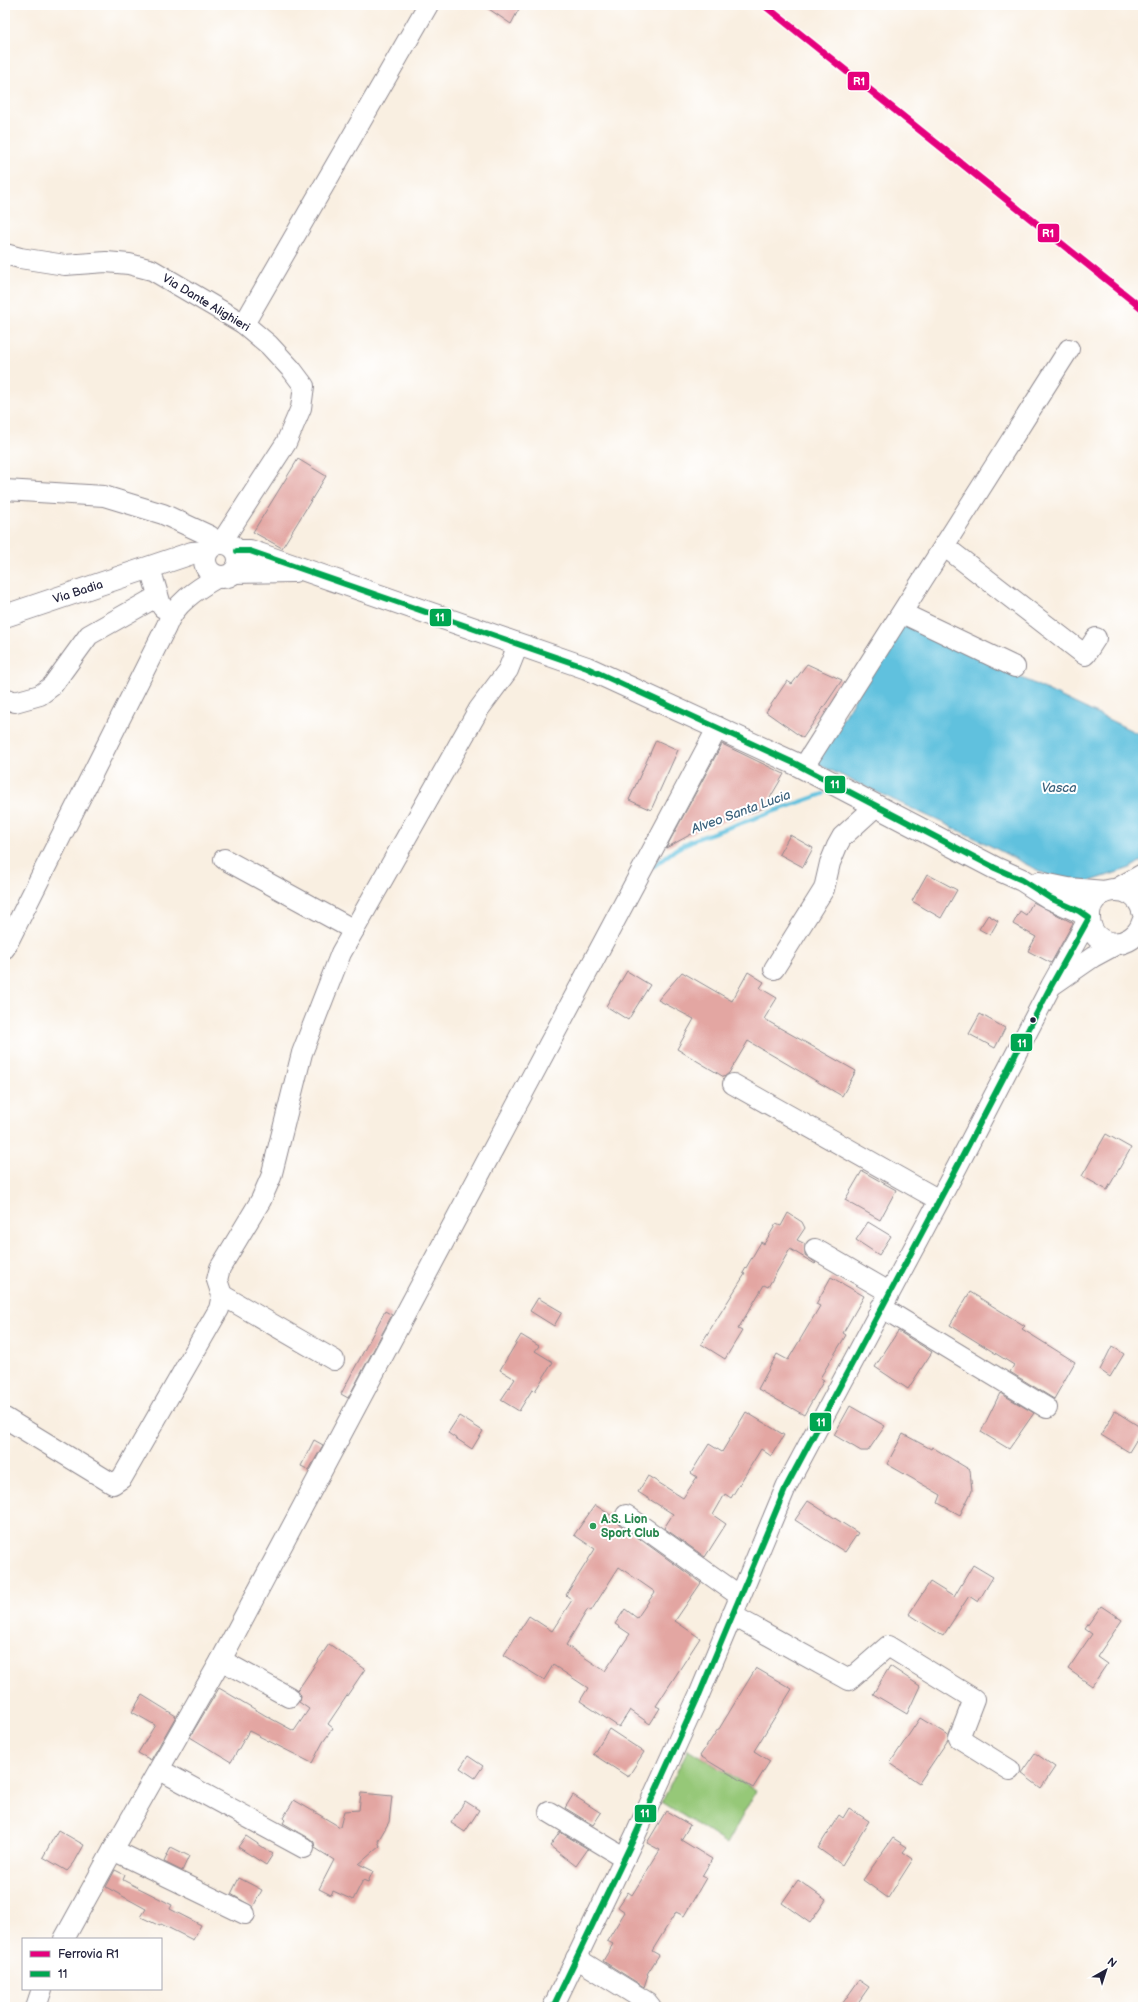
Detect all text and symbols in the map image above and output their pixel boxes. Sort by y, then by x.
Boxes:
line badge: R1 [847,71,870,91]
text: R1 [853,75,865,88]
line badge: R1 [1037,223,1060,243]
text: R1 [1042,227,1054,240]
street label: Via Dante Alighieri [159,271,253,335]
street label: Via Badia [51,577,105,607]
line badge: 11 [429,608,452,627]
text: 11 [435,611,445,624]
line badge: 11 [824,775,846,794]
text: 11 [830,778,840,791]
water label: Vasca [1041,780,1077,796]
water label: Alveo Santa Lucia [688,787,793,838]
unlabelled marker [1028,1015,1038,1025]
line badge: 11 [1010,1033,1033,1052]
text: 11 [1017,1037,1027,1050]
line badge: 11 [809,1412,832,1432]
text: 11 [816,1416,826,1429]
place label: A.S. Lion Sport Club [600,1512,660,1541]
marker: A.S. Lion Sport Club [588,1521,598,1531]
line badge: 11 [634,1804,657,1823]
text: 11 [640,1807,650,1820]
legend [22,1938,162,1990]
text: Ferrovia R1 [58,1947,119,1962]
north arrow [1086,1950,1126,1990]
text: N [1105,1955,1119,1970]
text: 11 [58,1967,67,1982]

